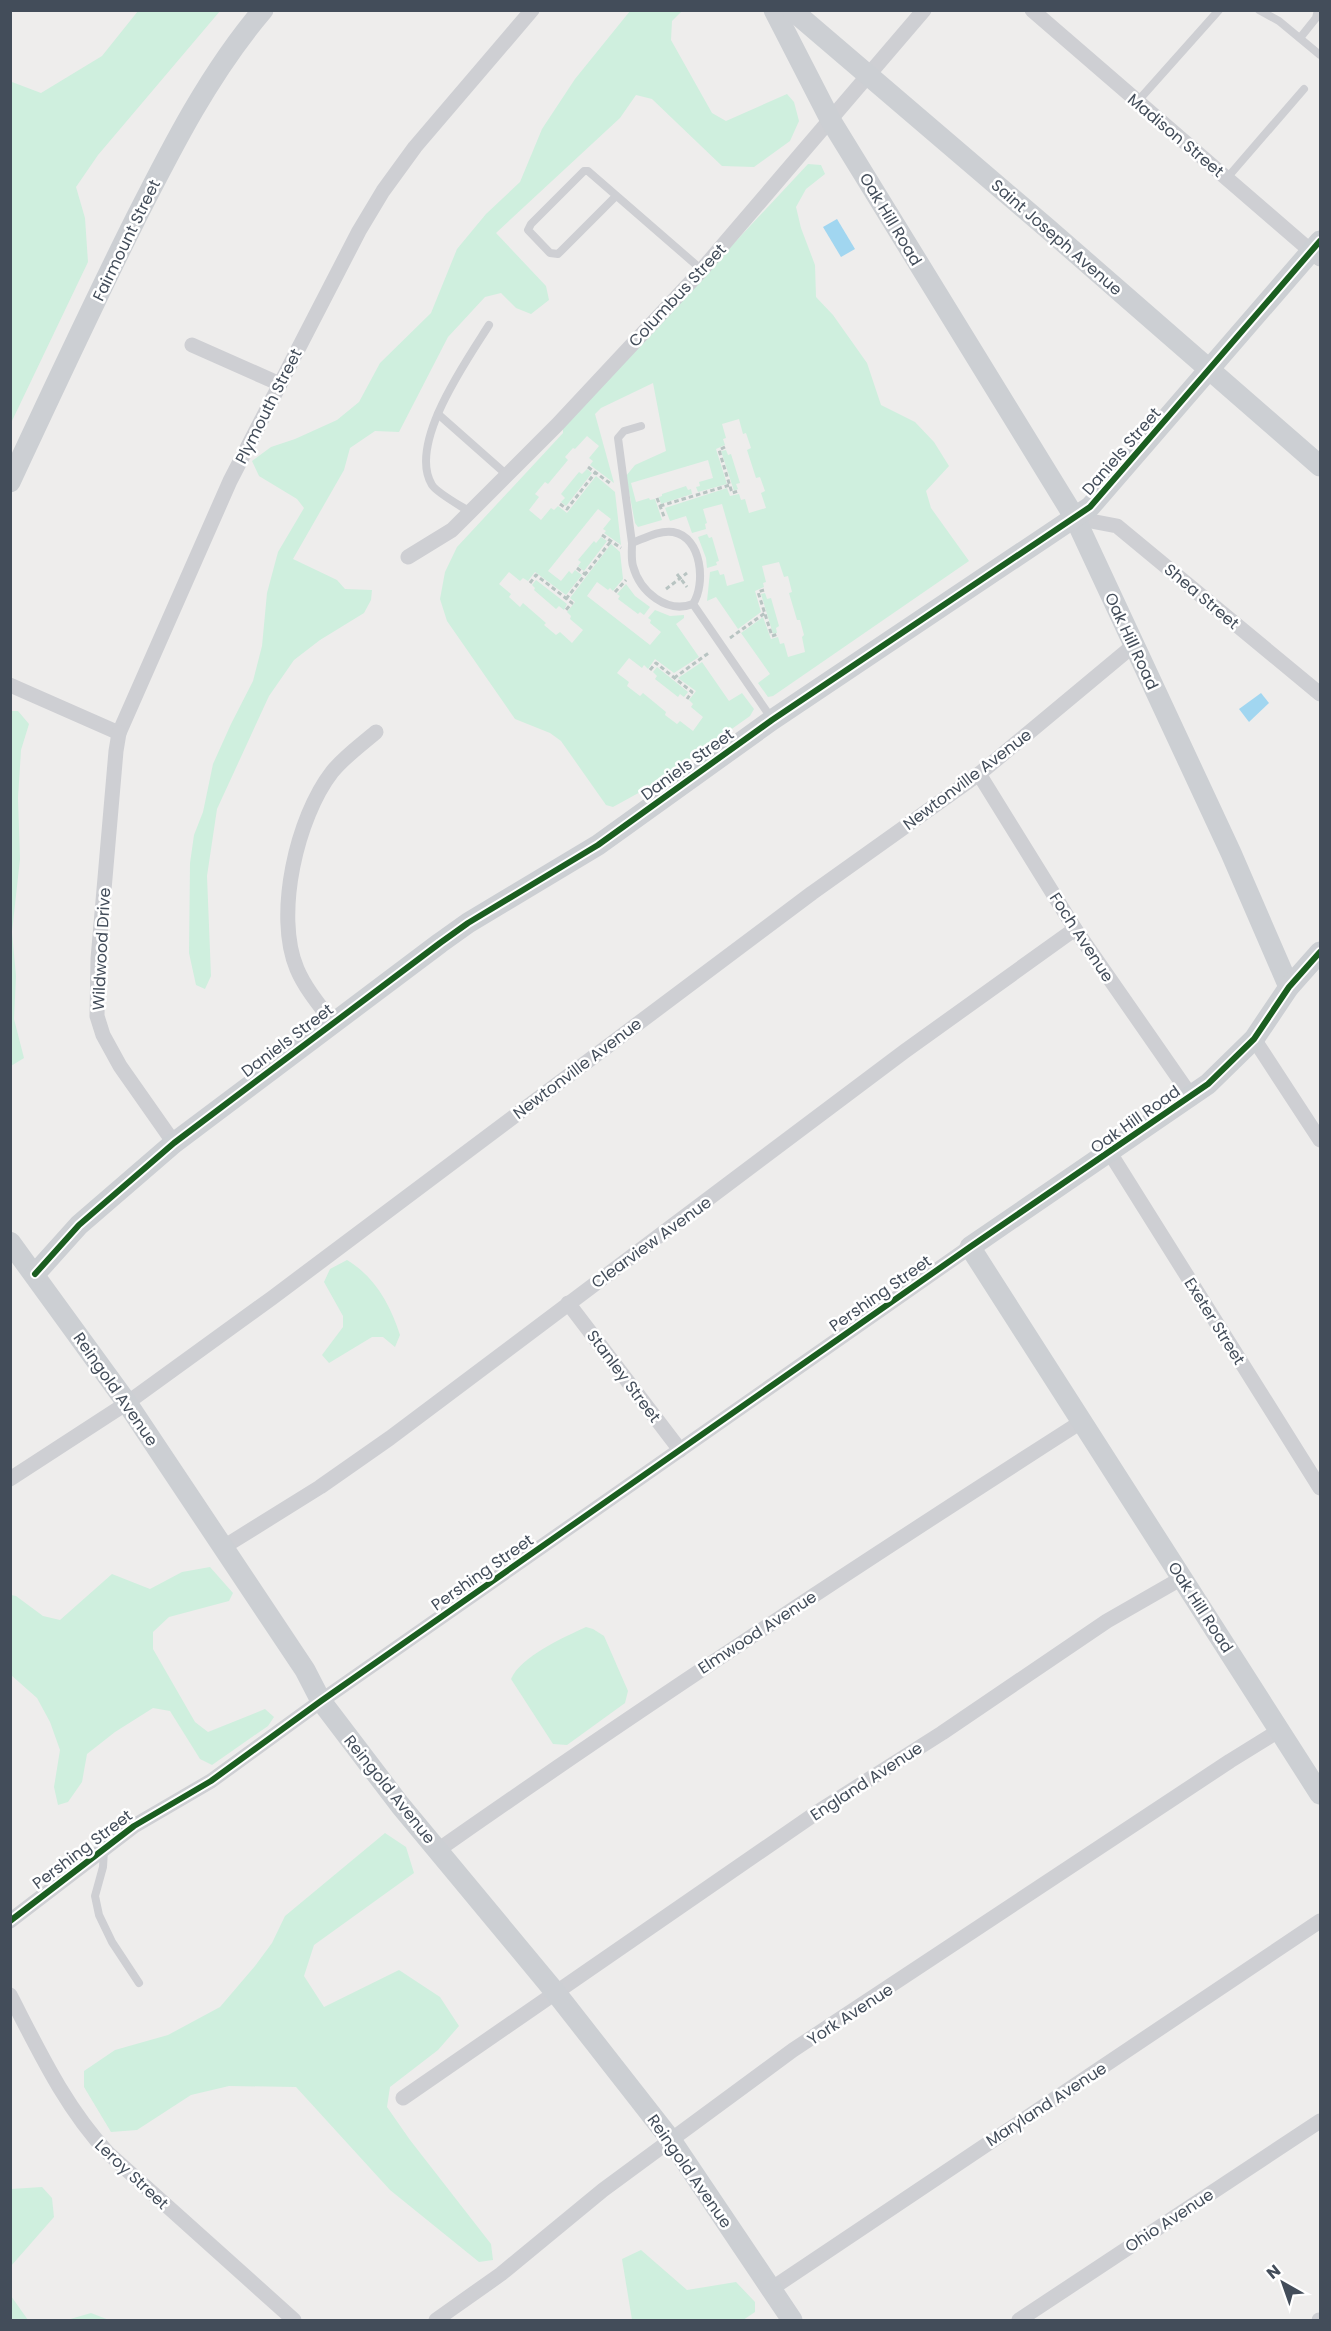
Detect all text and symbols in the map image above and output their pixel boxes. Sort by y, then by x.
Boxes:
street label: Madison Street [1123,88,1229,183]
street label: Oak Hill Road [854,168,927,270]
street label: Saint Joseph Avenue [986,174,1127,301]
street label: Fairmount Street [87,175,166,305]
street label: Columbus Street [623,238,732,352]
street label: Plymouth Street [230,345,307,468]
street label: Daniels Street [1077,402,1166,500]
street label: Shea Street [1159,558,1244,635]
street label: Oak Hill Road [1099,589,1164,693]
street label: Daniels Street [636,723,739,806]
street label: Newtonville Avenue [898,723,1036,835]
street label: Wildwood Drive [87,887,116,1011]
street label: Foch Avenue [1044,888,1119,987]
street label: Daniels Street [237,998,338,1083]
street label: Newtonville Avenue [508,1012,646,1124]
street label: Oak Hill Road [1086,1080,1185,1159]
street label: Clearview Avenue [587,1191,716,1294]
street label: Pershing Street [825,1250,936,1337]
street label: Exeter Street [1179,1273,1251,1369]
street label: Stanley Street [581,1325,666,1427]
street label: Reingold Avenue [68,1328,163,1451]
street label: Pershing Street [427,1529,538,1616]
street label: Oak Hill Road [1162,1557,1239,1657]
street label: Elmwood Avenue [693,1585,821,1679]
street label: Reingold Avenue [339,1730,441,1849]
street label: England Avenue [806,1736,927,1826]
street label: Pershing Street [28,1804,137,1895]
street label: York Avenue [803,1978,898,2051]
street label: Maryland Avenue [981,2057,1111,2152]
street label: Reingold Avenue [642,2110,737,2233]
street label: Leroy Street [90,2134,174,2215]
street label: Ohio Avenue [1121,2183,1218,2258]
north arrow [1253,2253,1313,2313]
text: N [1262,2259,1286,2285]

